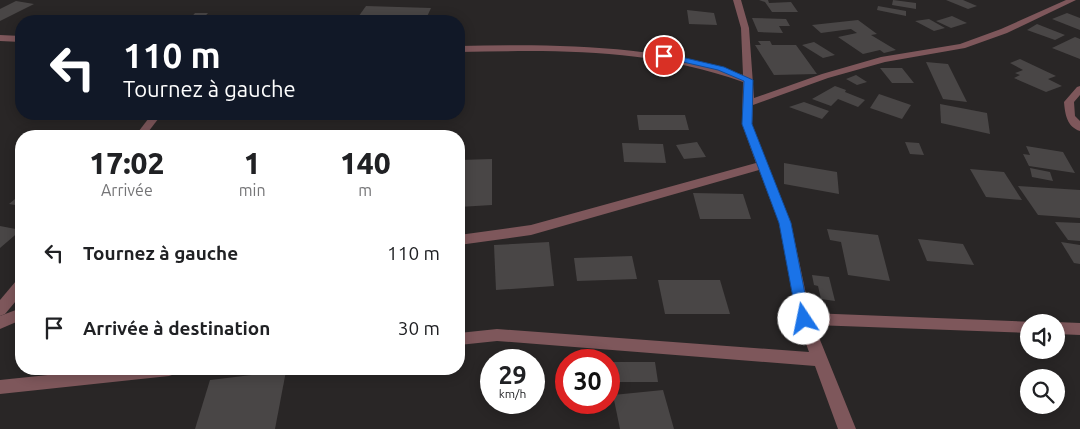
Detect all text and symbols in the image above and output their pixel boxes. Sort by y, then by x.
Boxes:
icon: left [40,35,105,100]
text: 110 m [123,35,221,75]
pin [643,35,685,77]
icon: arrive [650,42,678,70]
text: Tournez à gauche [123,76,296,101]
text: 17:02 [89,146,164,180]
text: 1 [244,146,261,180]
text: 140 [340,146,391,180]
text: Arrivée [101,181,153,199]
text: min [239,181,266,199]
text: m [358,181,372,199]
icon: left [40,239,68,267]
text: Tournez à gauche [83,242,238,264]
text: 110 m [387,242,440,264]
position arrow [777,292,829,344]
icon: arrive [40,314,68,342]
map controls [1020,314,1065,414]
button: sound [1020,314,1065,359]
text: Arrivée à destination [83,317,270,339]
text: 30 m [398,317,440,339]
speed limit sign: 30 [555,349,620,414]
text: 29 [498,361,527,389]
button: search [1020,369,1065,414]
text: km/h [499,387,526,400]

